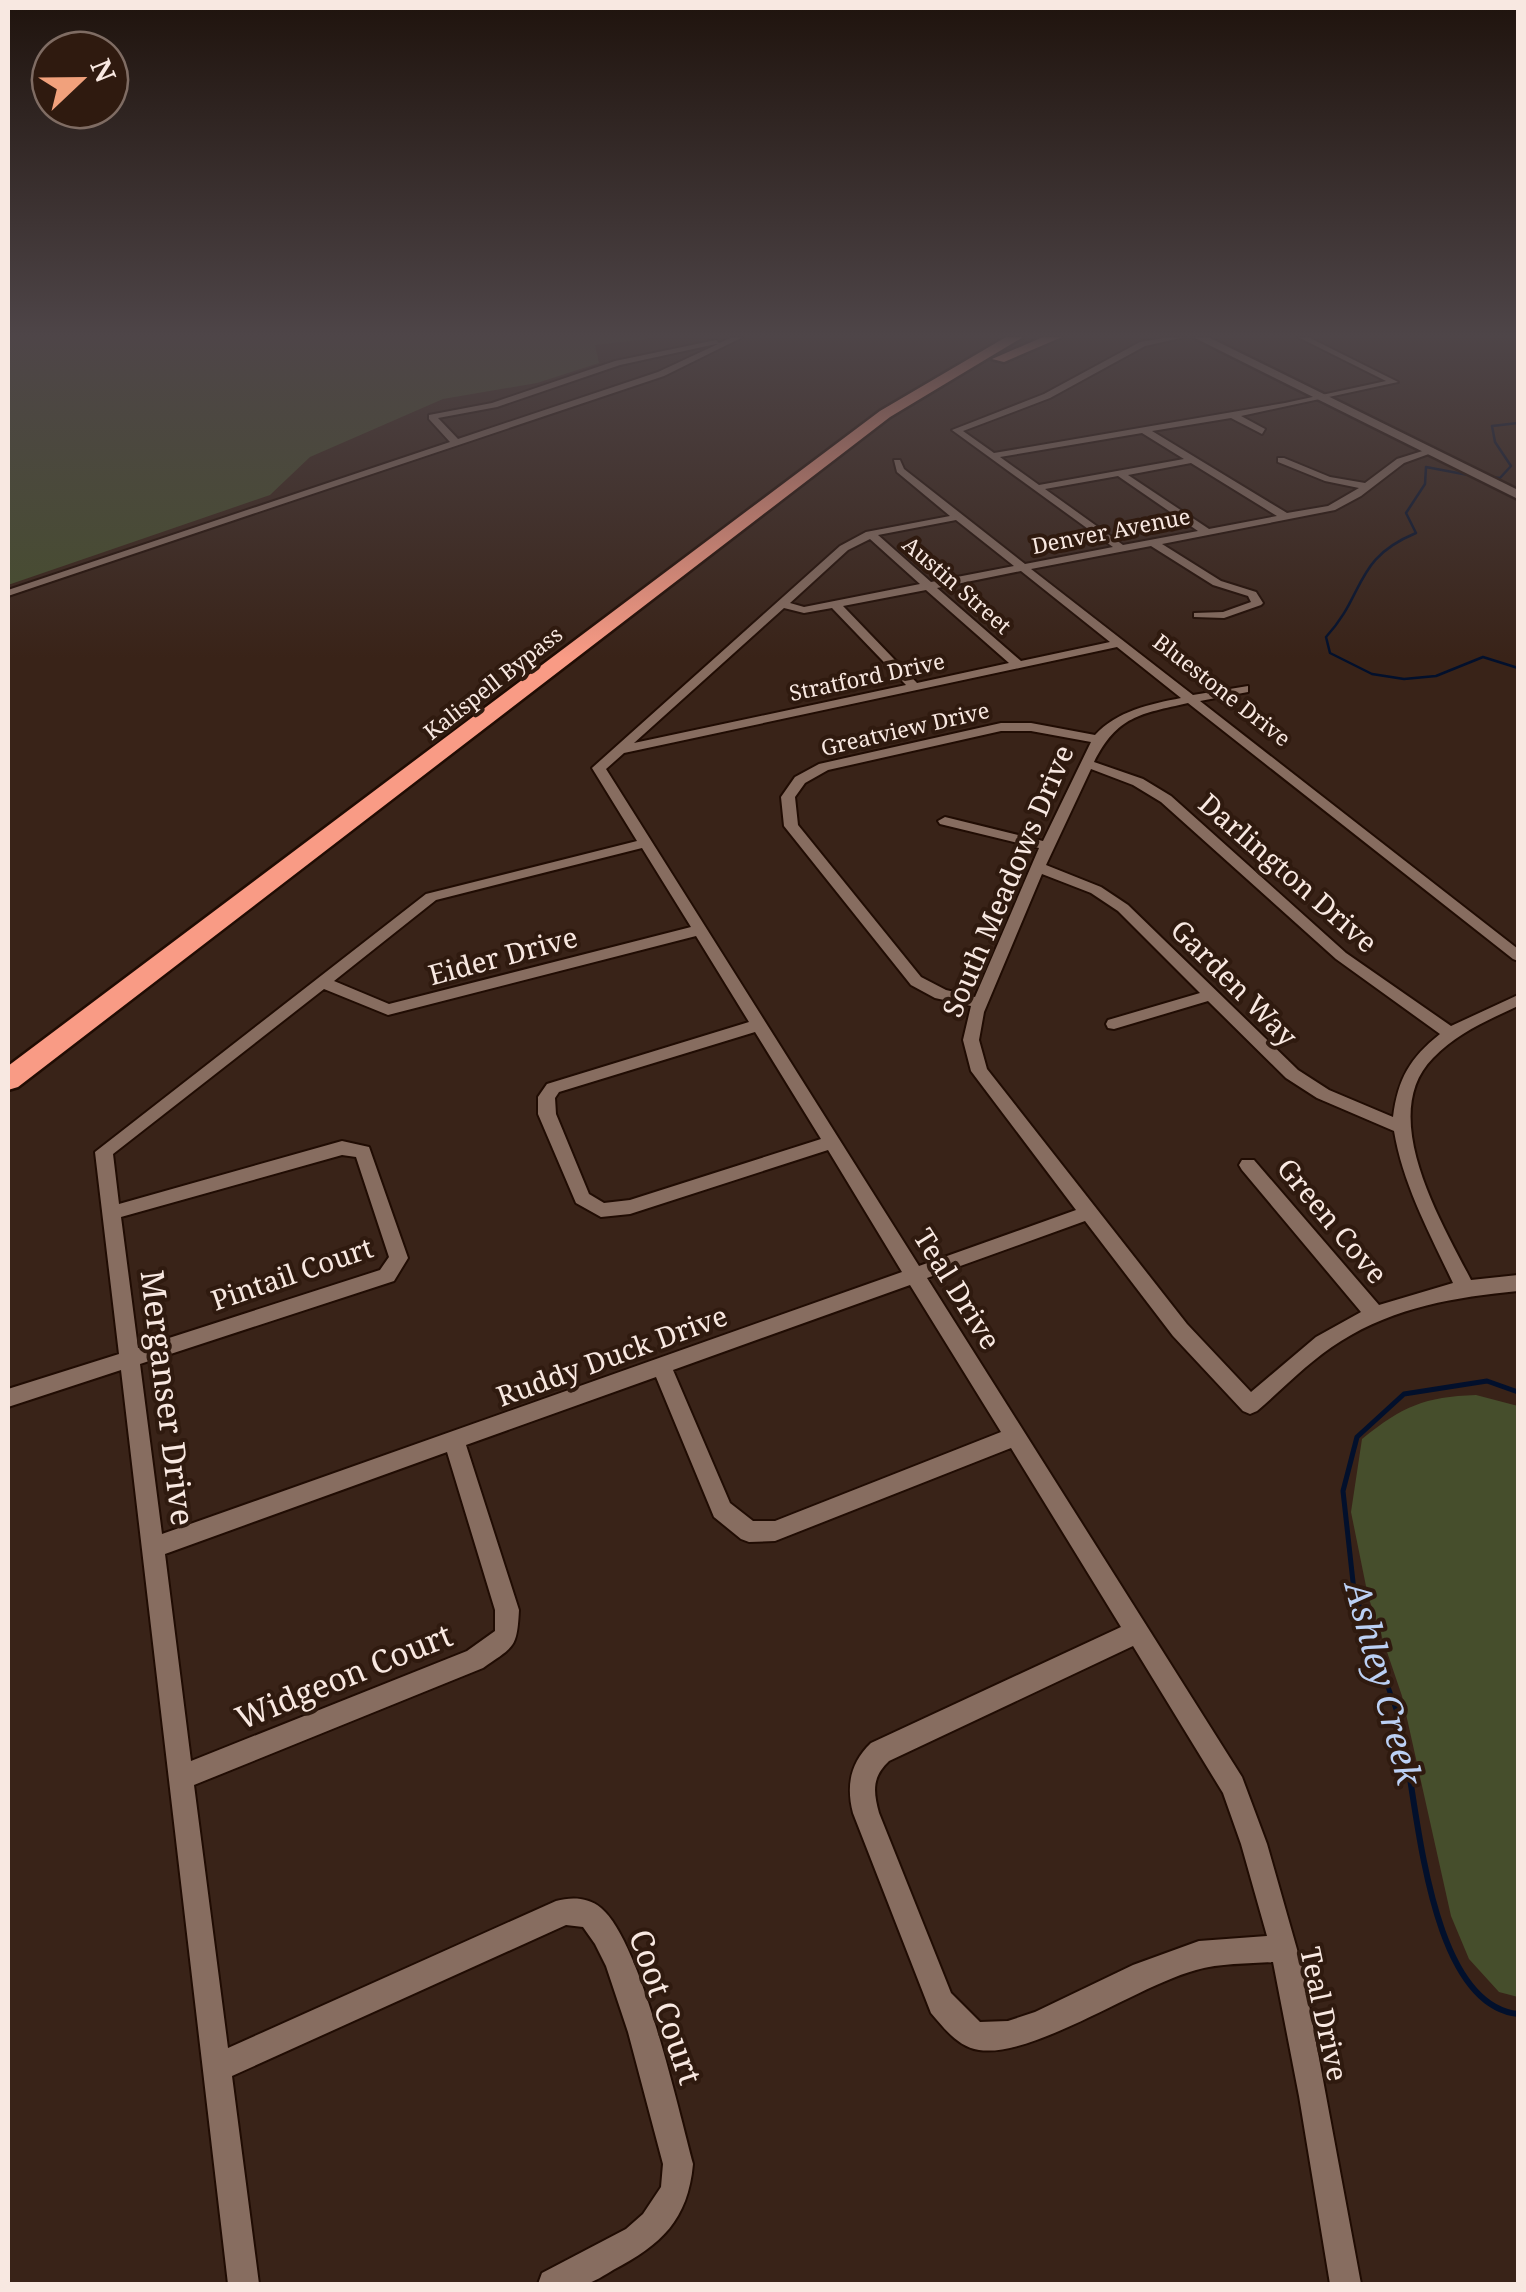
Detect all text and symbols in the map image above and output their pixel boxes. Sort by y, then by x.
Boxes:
north arrow [30,30,130,130]
text: N [82,53,126,88]
street label: Denver Avenue [1029,500,1193,560]
street label: Austin Street [897,529,1019,640]
street label: Kalispell Bypass [417,619,568,746]
street label: Bluestone Drive [1148,626,1298,752]
street label: Stratford Drive [786,645,947,707]
street label: Greatview Drive [818,694,992,762]
street label: South Meadows Drive [933,739,1082,1023]
street label: Darlington Drive [1191,784,1386,960]
street label: Garden Way [1163,911,1307,1054]
street label: Eider Drive [424,917,581,993]
street label: Green Cove [1269,1150,1397,1291]
street label: Teal Drive [906,1221,1010,1356]
street label: Pintail Court [206,1228,378,1318]
street label: Merganser Drive [131,1268,206,1528]
street label: Ruddy Duck Drive [491,1296,732,1414]
water label: Ashley Creek [1334,1573,1435,1791]
street label: Widgeon Court [229,1613,458,1739]
street label: Coot Court [620,1923,713,2090]
street label: Teal Drive [1292,1943,1358,2084]

